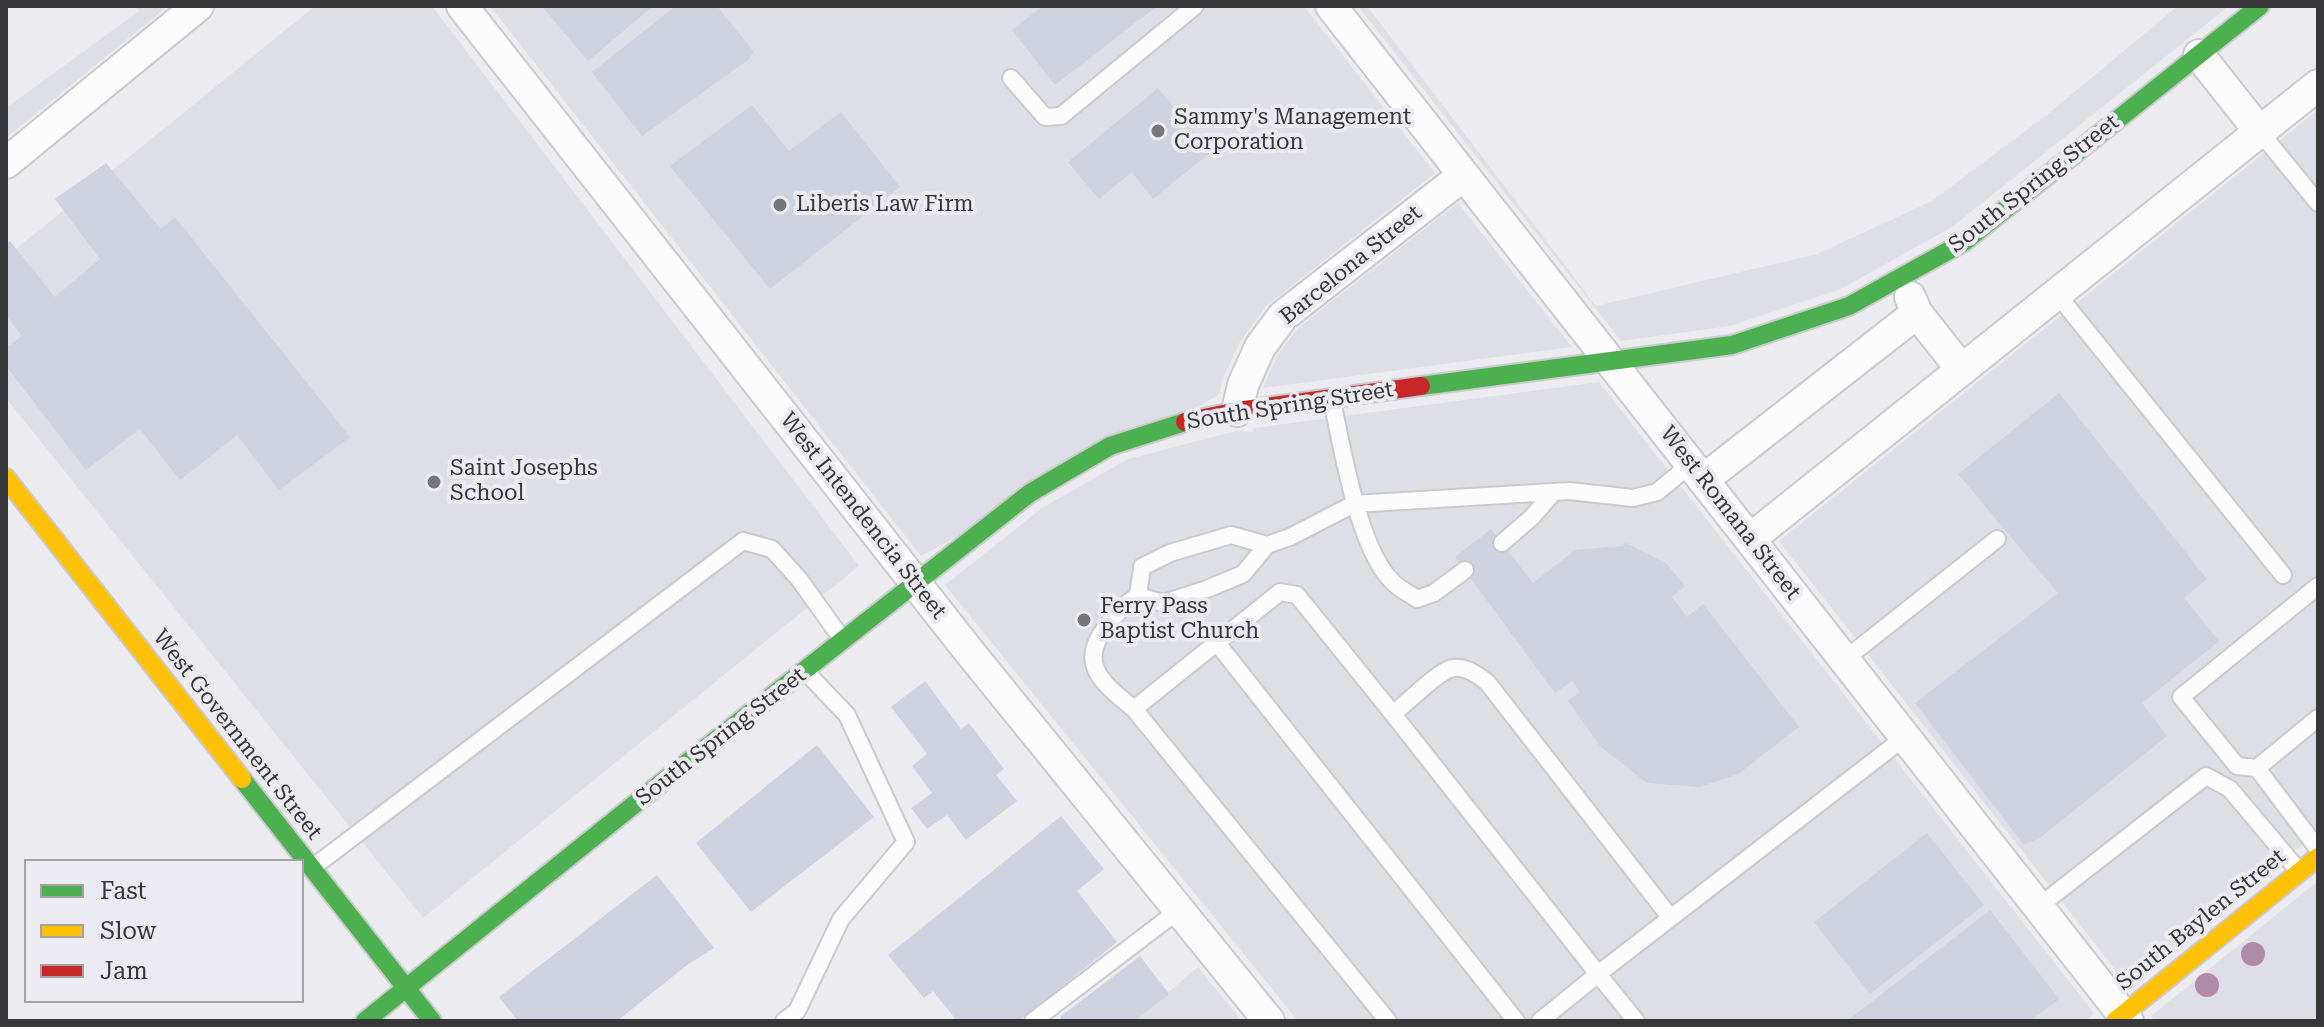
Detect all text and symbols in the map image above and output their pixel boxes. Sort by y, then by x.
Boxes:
place label: Sammy's Management Corporation [1174,105,1411,156]
street label: South Spring Street [1944,109,2124,259]
marker: Sammy's Management Corporation [1149,122,1167,140]
place label: Liberis Law Firm [796,192,973,218]
marker: Liberis Law Firm [771,196,789,214]
street label: Barcelona Street [1275,200,1427,330]
street label: South Spring Street [1185,377,1395,435]
street label: West Intendencia Street [774,408,952,624]
street label: West Romana Street [1654,421,1806,605]
place label: Saint Josephs School [450,456,598,508]
marker: Saint Josephs School [425,473,443,491]
place label: Ferry Pass Baptist Church [1100,594,1259,646]
marker: Ferry Pass Baptist Church [1075,611,1093,629]
street label: West Government Street [147,625,327,845]
street label: South Spring Street [631,662,811,812]
street label: South Baylen Street [2111,844,2291,996]
legend [24,859,304,1003]
text: Fast [100,877,147,905]
text: Slow [100,917,156,945]
text: Jam [100,957,148,985]

